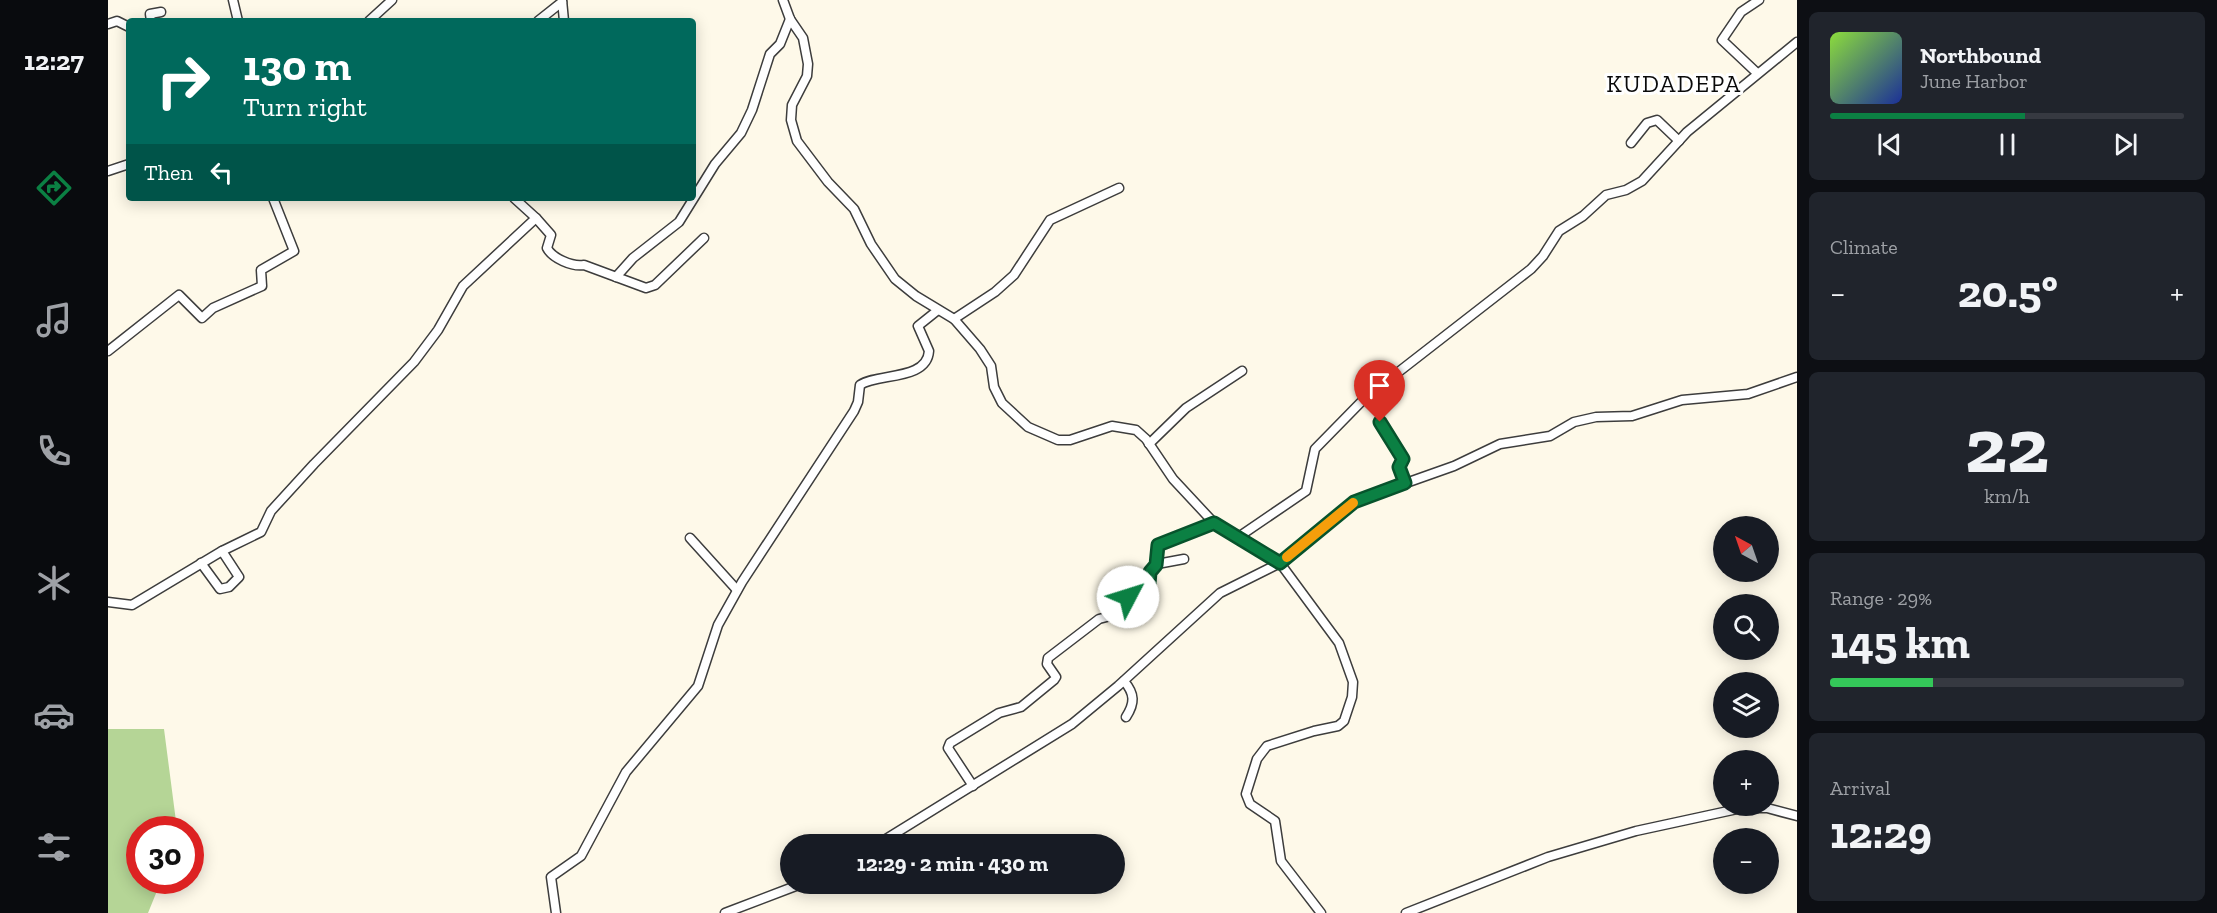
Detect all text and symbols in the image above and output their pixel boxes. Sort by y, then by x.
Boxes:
text: 130 m [243,40,351,91]
icon: right [144,42,222,120]
text: Northbound [1920,42,2041,69]
text: 12:27 [24,45,84,77]
district label: KUDADEPA [1606,69,1742,98]
text: June Harbor [1920,69,2028,93]
text: Turn right [243,91,367,123]
icon: previous [1873,128,1906,161]
icon: pause [1991,128,2024,161]
icon: next [2109,128,2142,161]
icon: left [205,156,238,189]
text: Then [144,159,193,186]
icon: directions [33,167,75,209]
text: Climate [1830,235,1898,259]
text: 20.5° [1958,265,2058,319]
text: − [1830,273,1845,312]
text: + [2170,273,2184,312]
icon: music [33,299,75,341]
pin [1354,360,1405,422]
icon: arrive [1363,369,1396,402]
text: 22 [1965,398,2049,492]
icon: phone [33,430,75,472]
text: km/h [1984,484,2030,508]
north arrow [1713,516,1779,582]
map controls [1713,516,1779,894]
icon: climate [33,562,75,604]
position arrow [1096,565,1160,629]
text: Range · 29% [1830,586,1932,610]
button: search [1713,594,1779,660]
text: 145 km [1830,616,1970,670]
button: layers [1713,672,1779,738]
icon: car [33,694,75,736]
button: + [1713,750,1779,816]
text: Arrival [1830,776,1890,800]
text: 12:29 [1830,806,1932,860]
speed limit sign: 30 [126,816,204,894]
icon: filters [33,826,75,868]
button: − [1713,828,1779,894]
text: 12:29 · 2 min · 430 m [857,850,1048,877]

